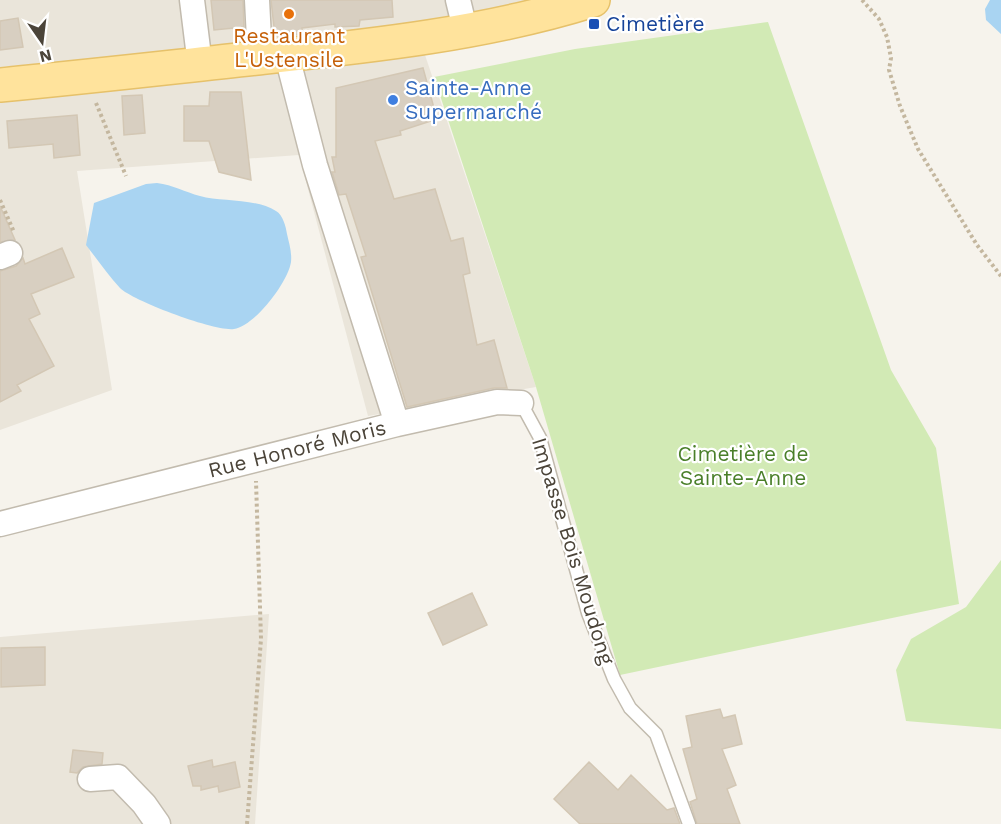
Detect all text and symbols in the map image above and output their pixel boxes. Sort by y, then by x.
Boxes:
marker: Restaurant L'Ustensile [282,7,296,21]
place label: Cimetière [606,11,705,36]
north arrow [12,12,72,72]
marker: Cimetière [587,17,601,31]
place label: Restaurant L'Ustensile [233,23,345,72]
text: N [37,45,54,67]
place label: Sainte-Anne Supermarché [405,75,542,124]
marker: Sainte-Anne Supermarché [386,93,400,107]
street label: Rue Honoré Moris [205,414,388,483]
street label: Impasse Bois Moudong [527,434,620,668]
park label: Cimetière de Sainte-Anne [677,441,809,490]

